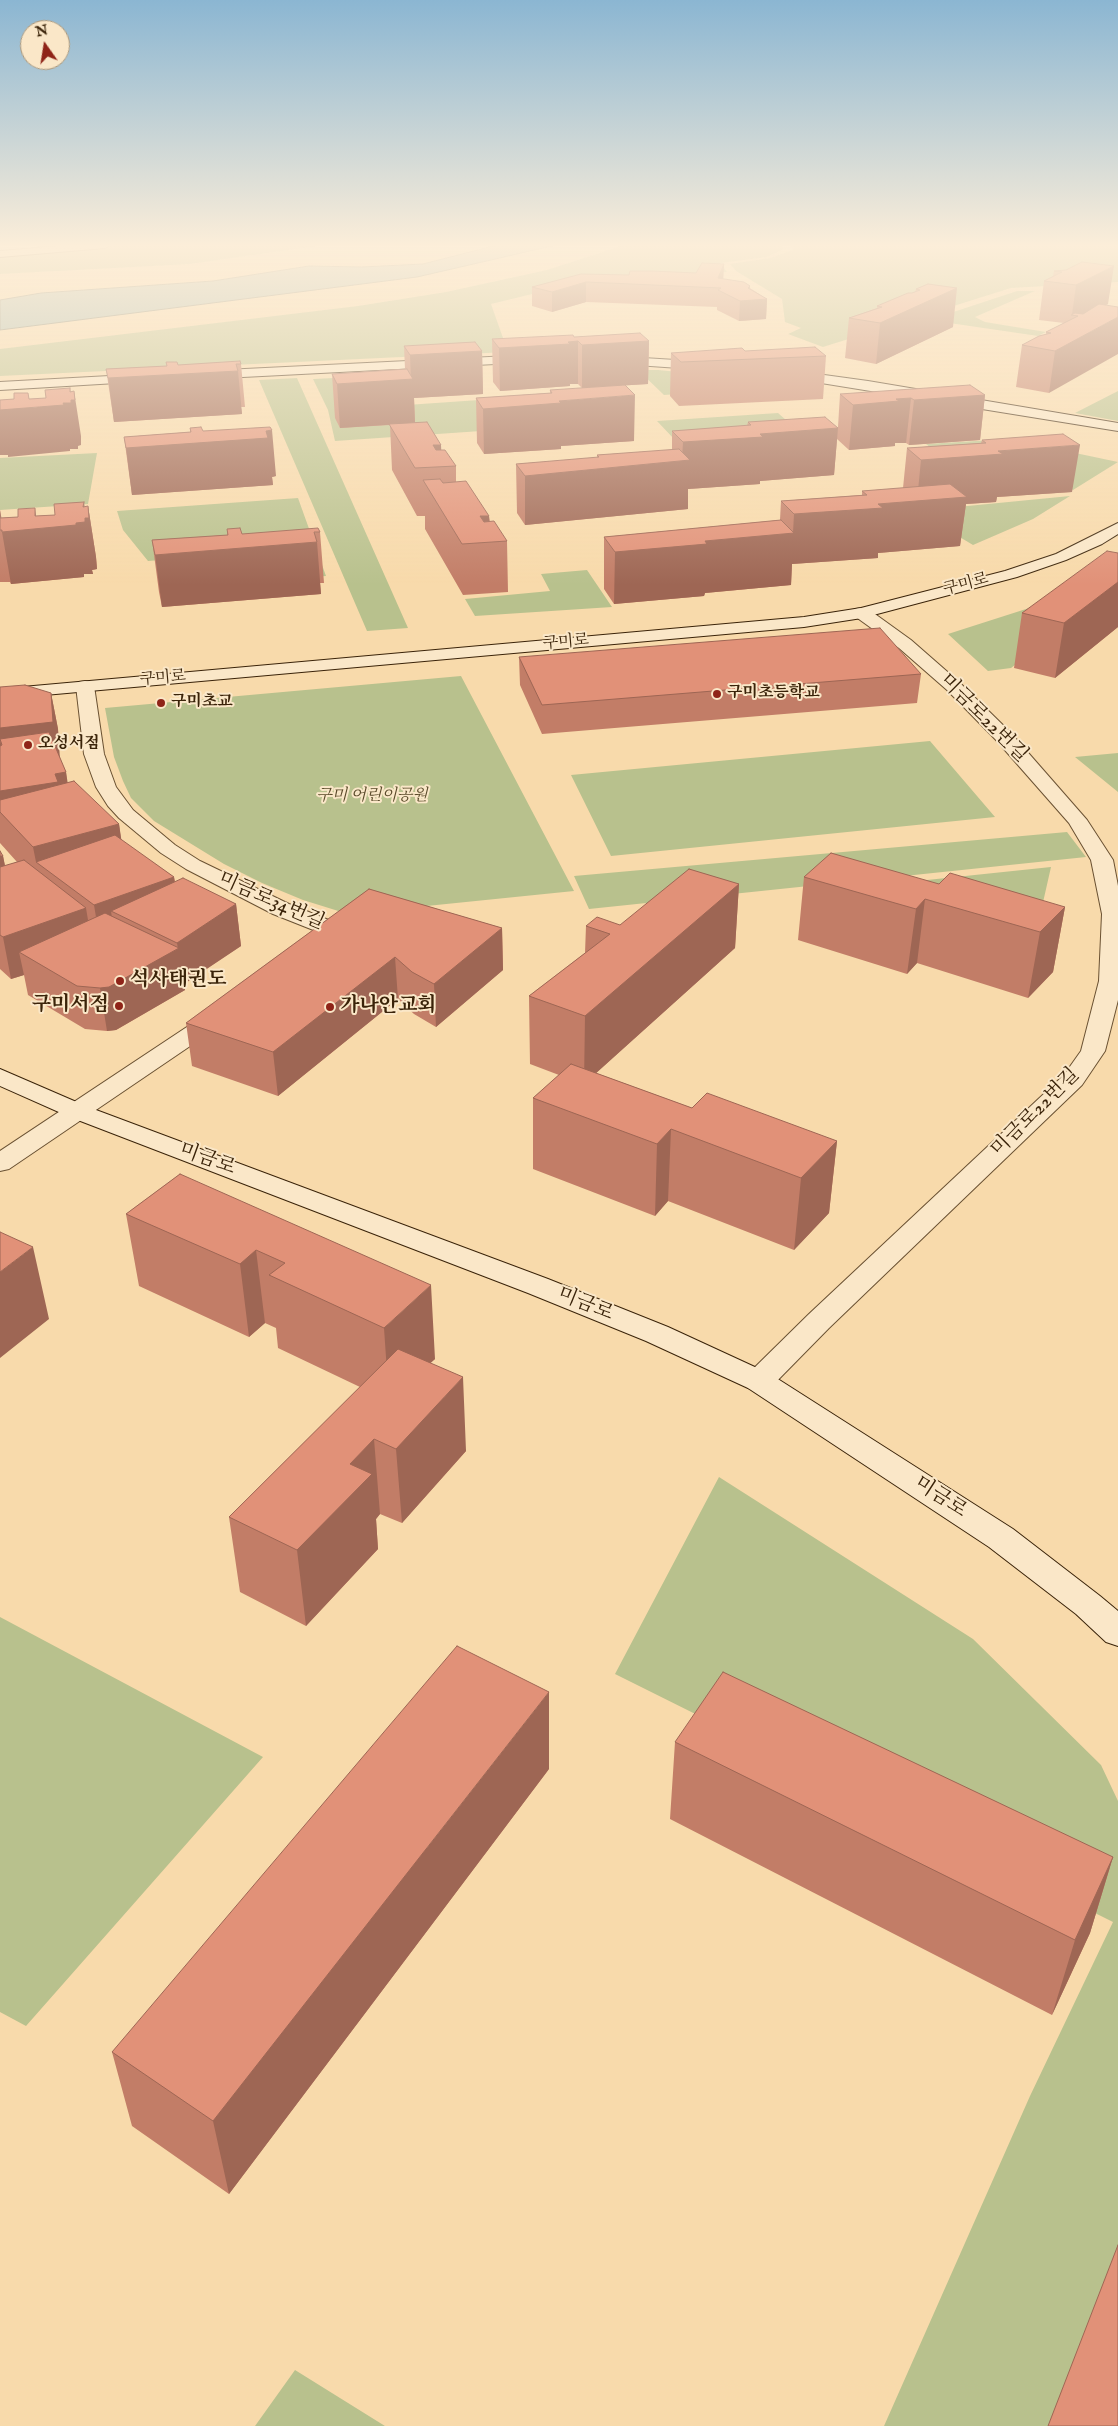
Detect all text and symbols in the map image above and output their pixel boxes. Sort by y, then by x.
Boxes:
north arrow [20,20,70,70]
text: N [34,21,50,41]
street label: 구미로 [941,570,991,600]
street label: 구미로 [542,631,590,655]
street label: 구미로 [139,667,187,691]
street label: 미금로22번길 [934,670,1032,768]
place label: 구미초등학교 [727,684,820,704]
marker: 구미초등학교 [711,688,723,700]
place label: 구미초교 [171,693,233,713]
marker: 구미초교 [155,697,167,709]
place label: 오성서점 [38,735,100,755]
marker: 오성서점 [22,739,34,751]
park label: 구미 어린이공원 [316,787,428,807]
street label: 미금로34번길 [214,868,328,936]
place label: 석사태권도 [130,969,227,993]
marker: 석사태권도 [114,975,126,987]
place label: 구미서점 [32,994,109,1018]
place label: 가나안교회 [340,995,437,1019]
marker: 구미서점 [113,1000,125,1012]
marker: 가나안교회 [324,1001,336,1013]
street label: 미금로22번길 [987,1064,1085,1162]
street label: 미금로 [176,1139,238,1181]
street label: 미금로 [554,1283,616,1327]
street label: 미금로 [909,1472,971,1524]

